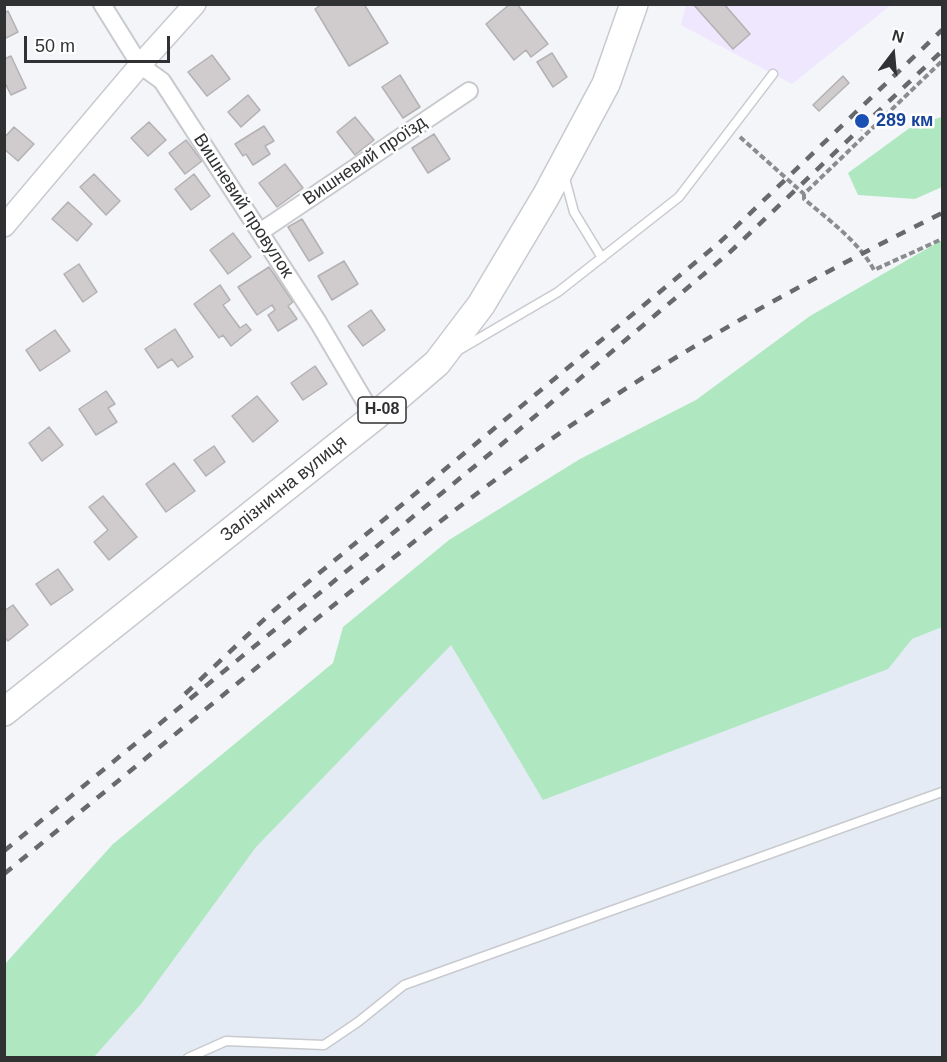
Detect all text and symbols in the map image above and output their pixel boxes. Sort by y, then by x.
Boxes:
scale bar [27,24,172,62]
north arrow [863,24,923,84]
text: N [890,26,906,46]
text: 50 m [35,36,75,56]
place label: 289 км [876,110,933,132]
street label: Вишневий проїзд [299,112,431,210]
marker: 289 км [853,112,871,130]
street label: Вишневий провулок [188,130,298,282]
road number: Н-08 [358,397,406,423]
street label: Залізнична вулиця [216,431,352,547]

